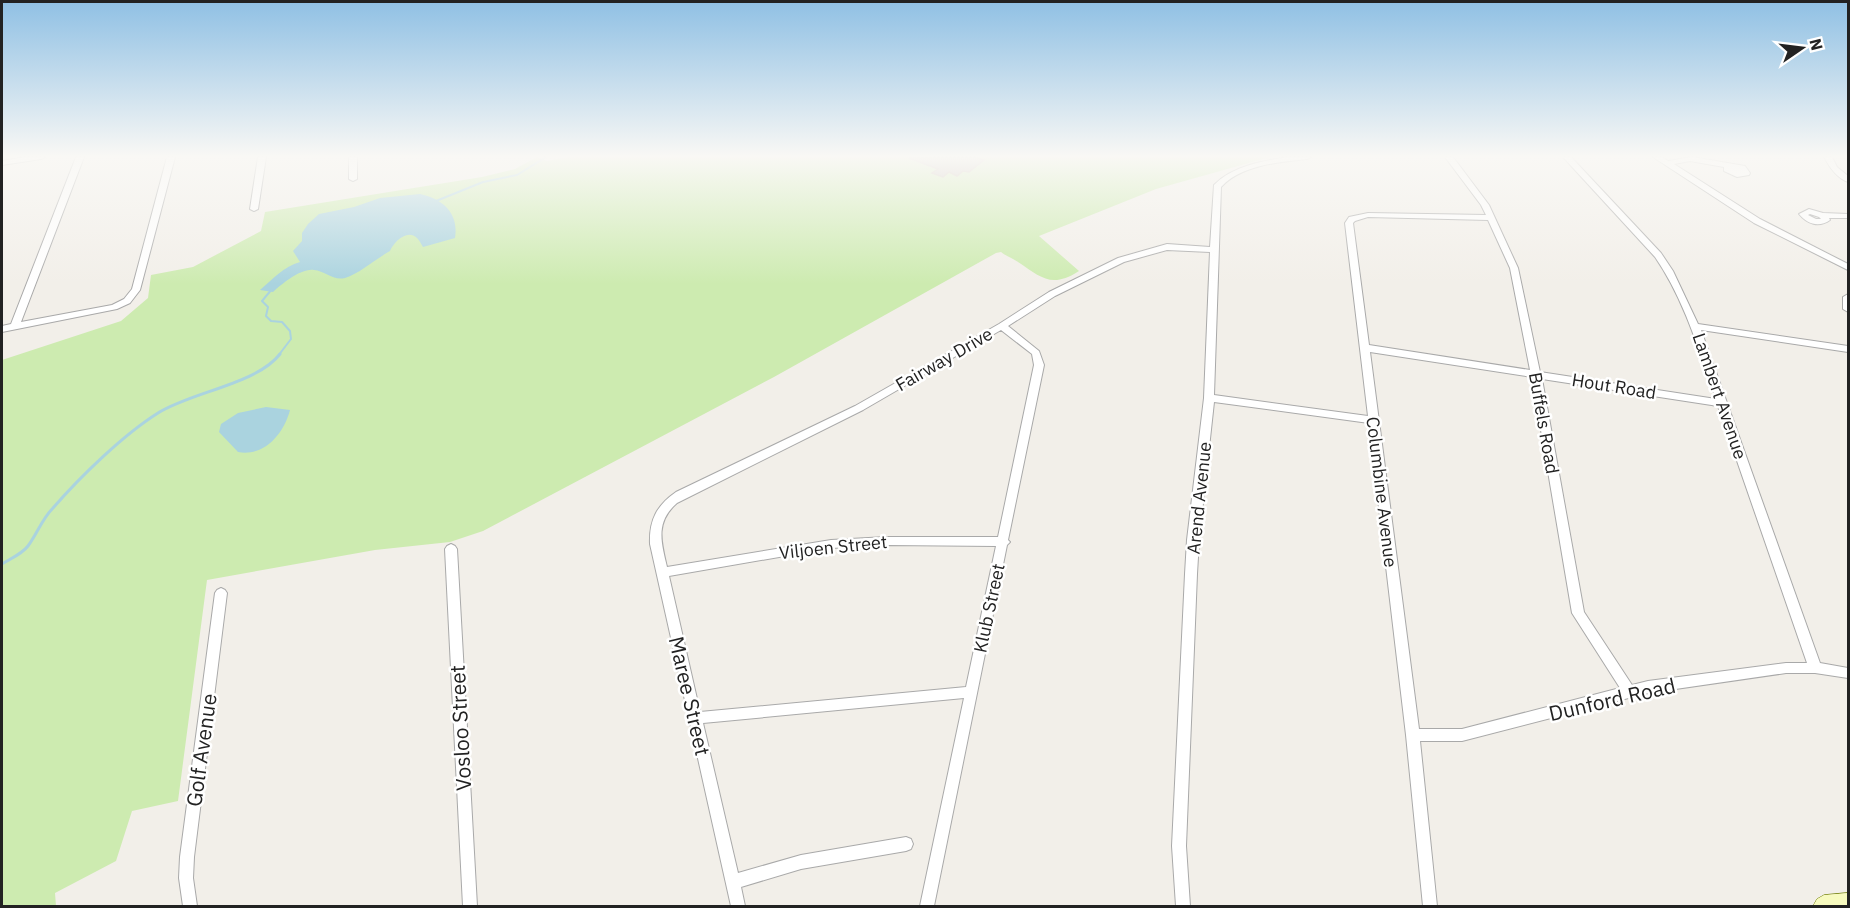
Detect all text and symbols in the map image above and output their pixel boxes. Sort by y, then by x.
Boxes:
north arrow [1772,18,1832,78]
text: N [1805,36,1828,52]
street label: Fairway Drive [891,322,997,396]
street label: Lambert Avenue [1688,330,1752,462]
street label: Hout Road [1570,368,1658,404]
street label: Buffels Road [1524,370,1564,476]
street label: Columbine Avenue [1361,415,1403,569]
street label: Arend Avenue [1182,441,1216,555]
street label: Viljoen Street [778,530,888,564]
street label: Klub Street [968,561,1010,655]
street label: Maree Street [663,634,717,758]
street label: Vosloo Street [443,664,477,792]
street label: Dunford Road [1546,671,1678,727]
street label: Golf Avenue [179,692,223,808]

